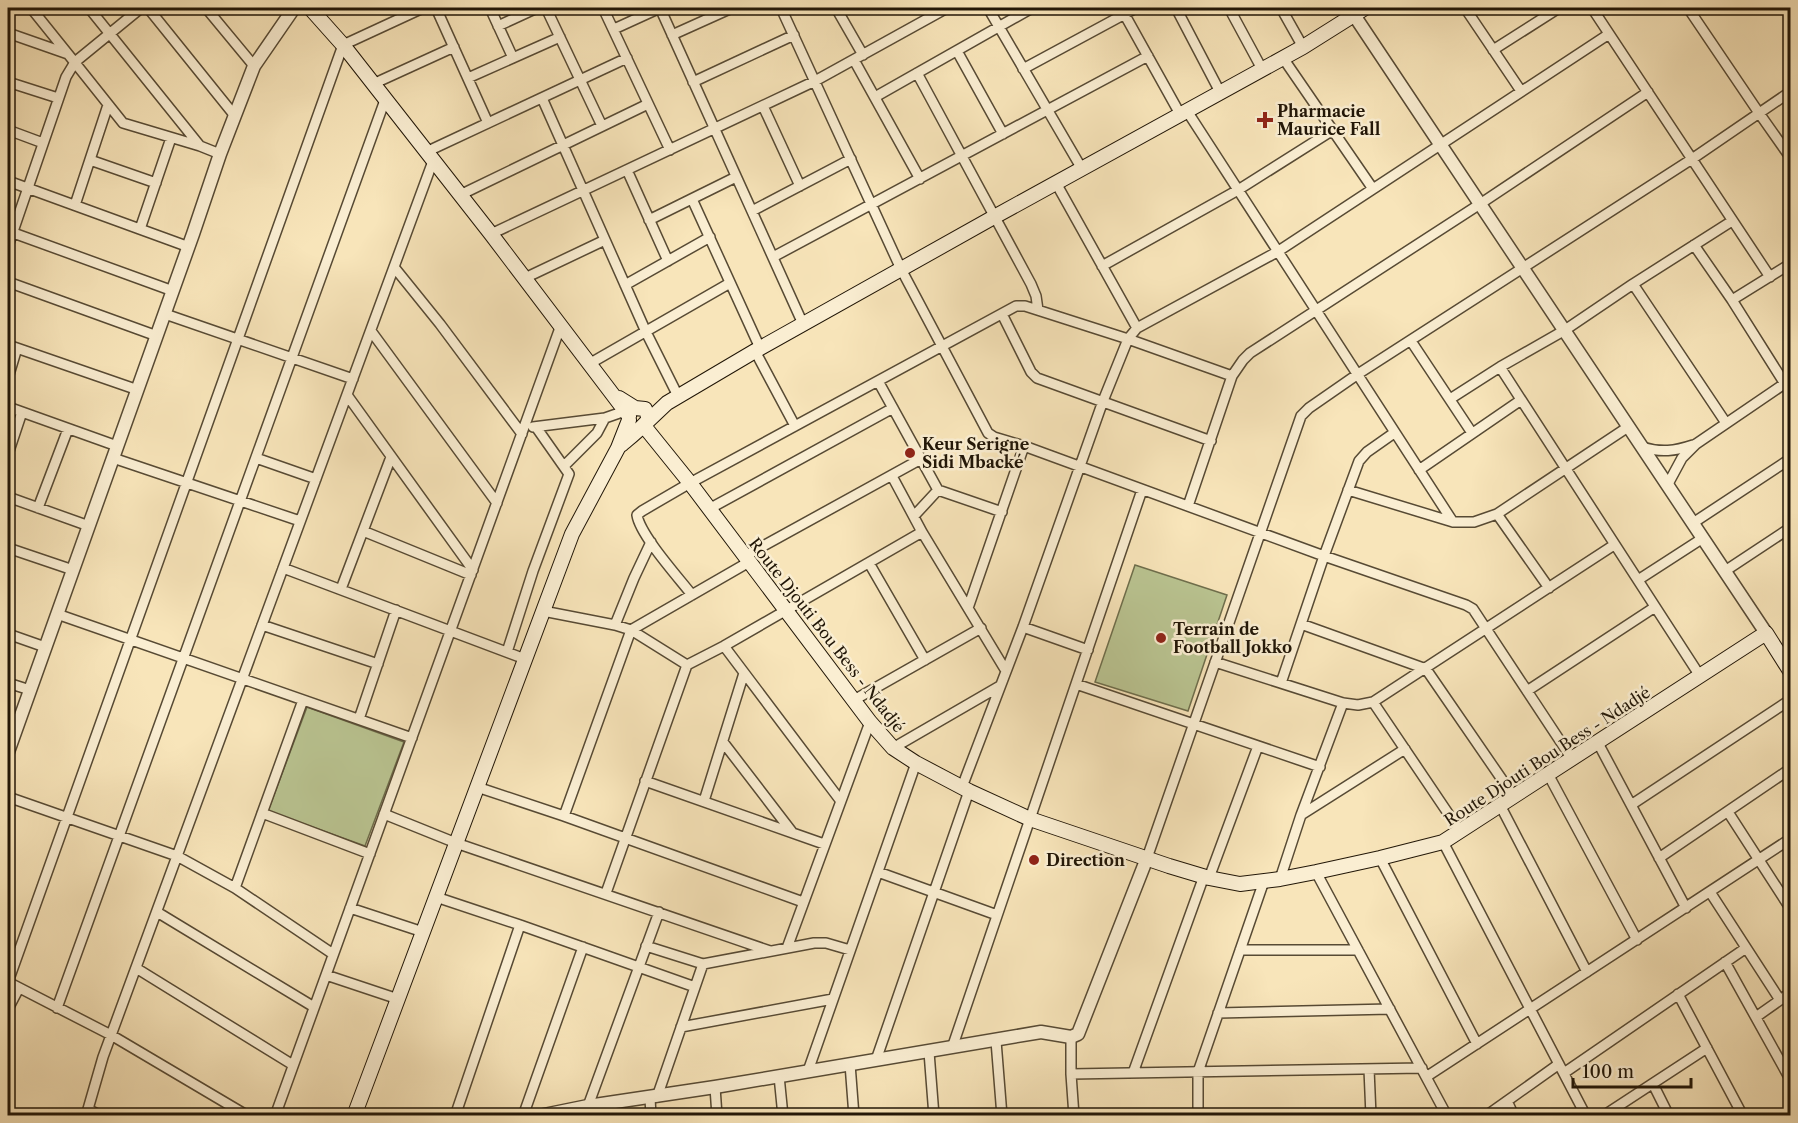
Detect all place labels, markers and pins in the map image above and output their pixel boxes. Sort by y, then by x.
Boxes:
place label: Pharmacie Maurice Fall [1277,101,1381,139]
marker: Pharmacie Maurice Fall [1258,113,1272,127]
place label: Keur Serigne Sidi Mbacké [922,434,1030,472]
marker: Keur Serigne Sidi Mbacké [903,446,917,460]
place label: Terrain de Football Jokko [1173,619,1292,657]
marker: Terrain de Football Jokko [1154,631,1168,645]
place label: Direction [1046,850,1125,870]
marker: Direction [1027,853,1041,867]

